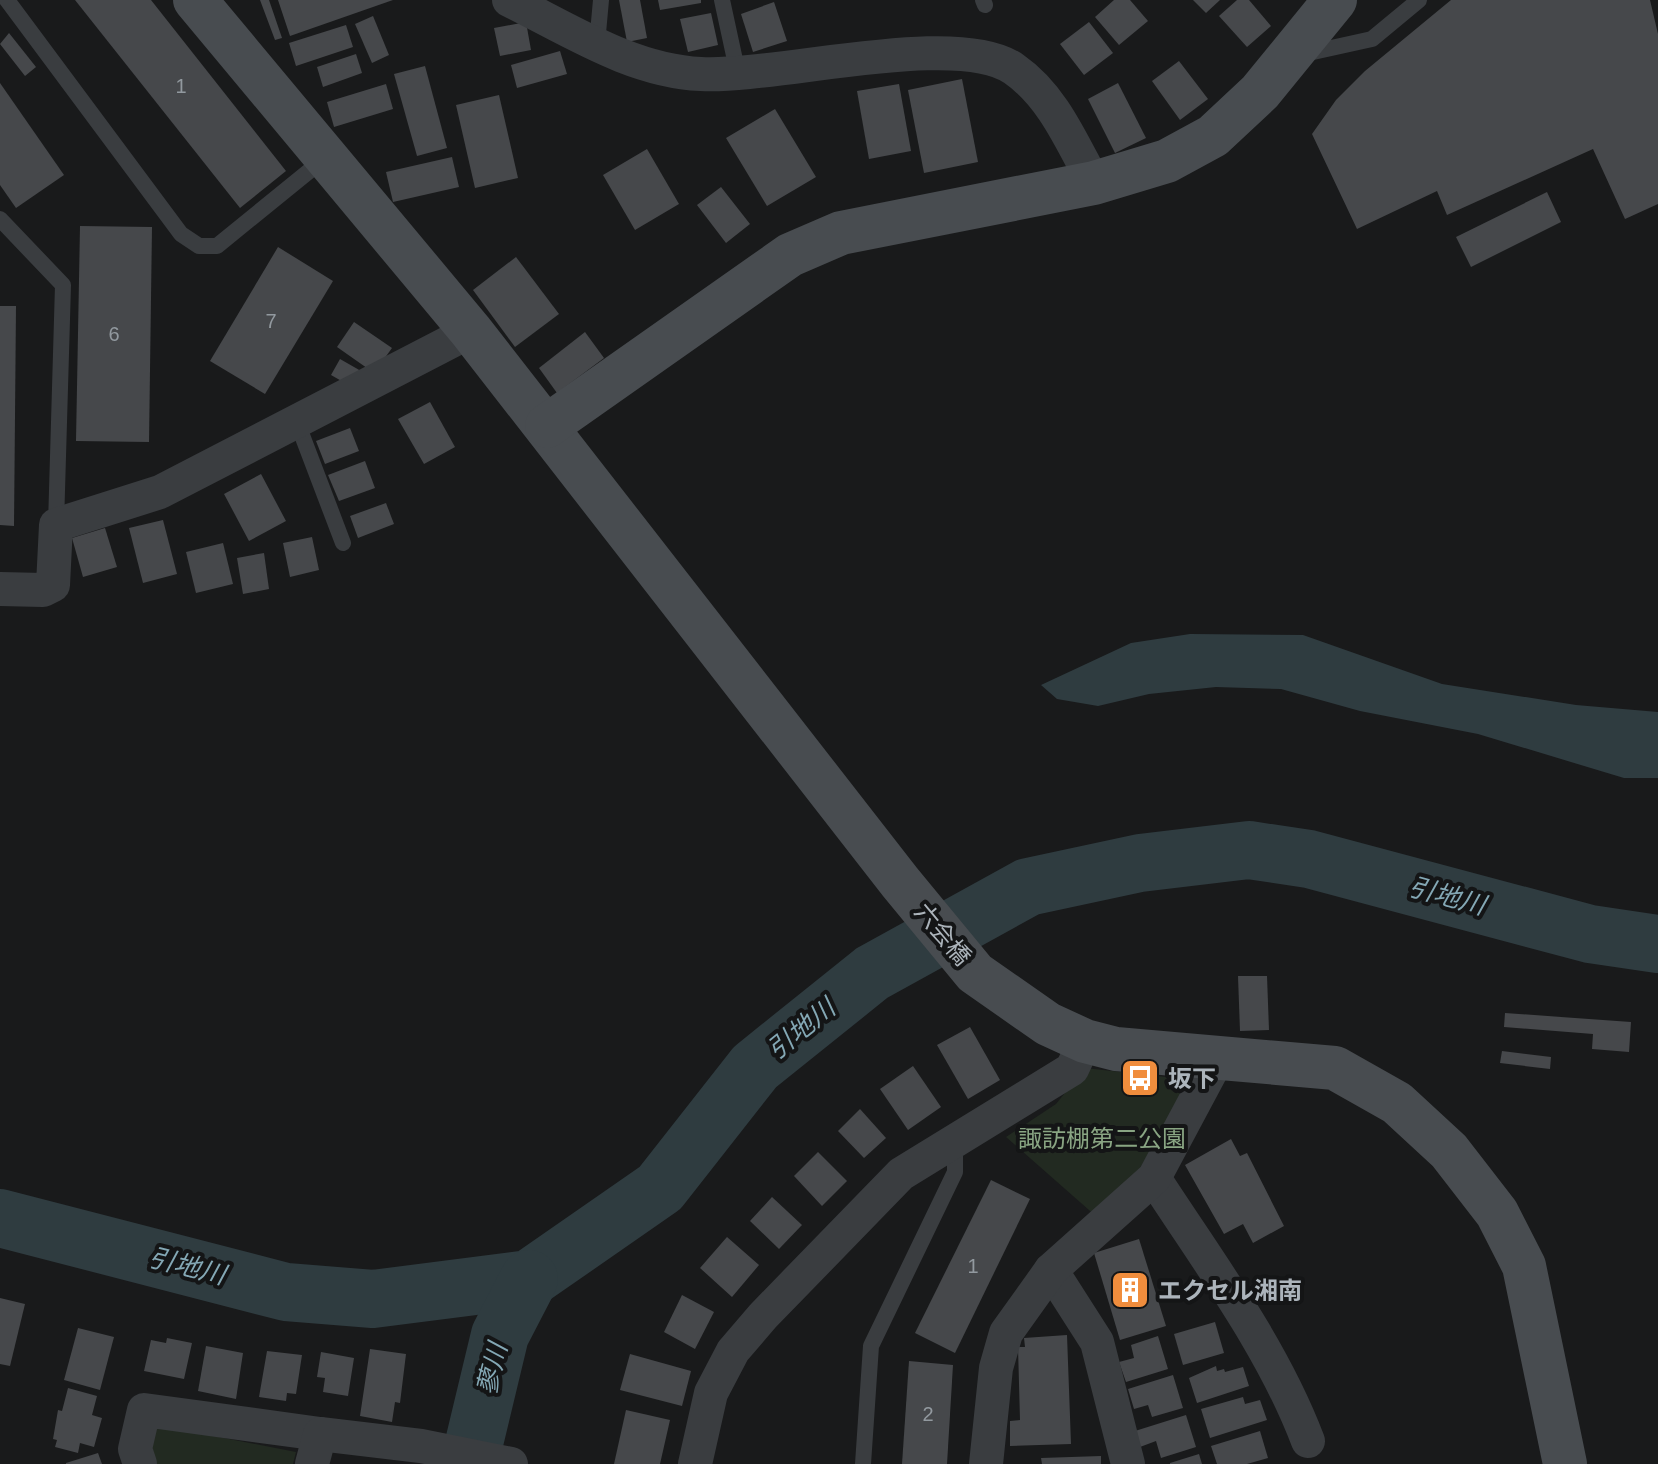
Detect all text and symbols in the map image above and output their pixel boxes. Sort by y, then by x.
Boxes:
house number: 1 [175,75,187,97]
house number: 7 [265,310,277,332]
house number: 6 [108,323,120,345]
water label: 引地川 [1405,871,1491,921]
street label: 六会橋 [910,898,976,970]
water label: 引地川 [761,991,843,1065]
bus stop icon: 坂下 [1119,1057,1161,1099]
place label: 坂下 [1168,1065,1216,1092]
park label: 諏訪棚第二公園 [1018,1125,1186,1152]
water label: 引地川 [146,1242,231,1291]
house number: 1 [967,1255,979,1277]
building icon: エクセル湘南 [1109,1269,1151,1311]
place label: エクセル湘南 [1158,1277,1302,1304]
water label: 蓼川 [471,1337,514,1398]
house number: 2 [922,1403,934,1425]

